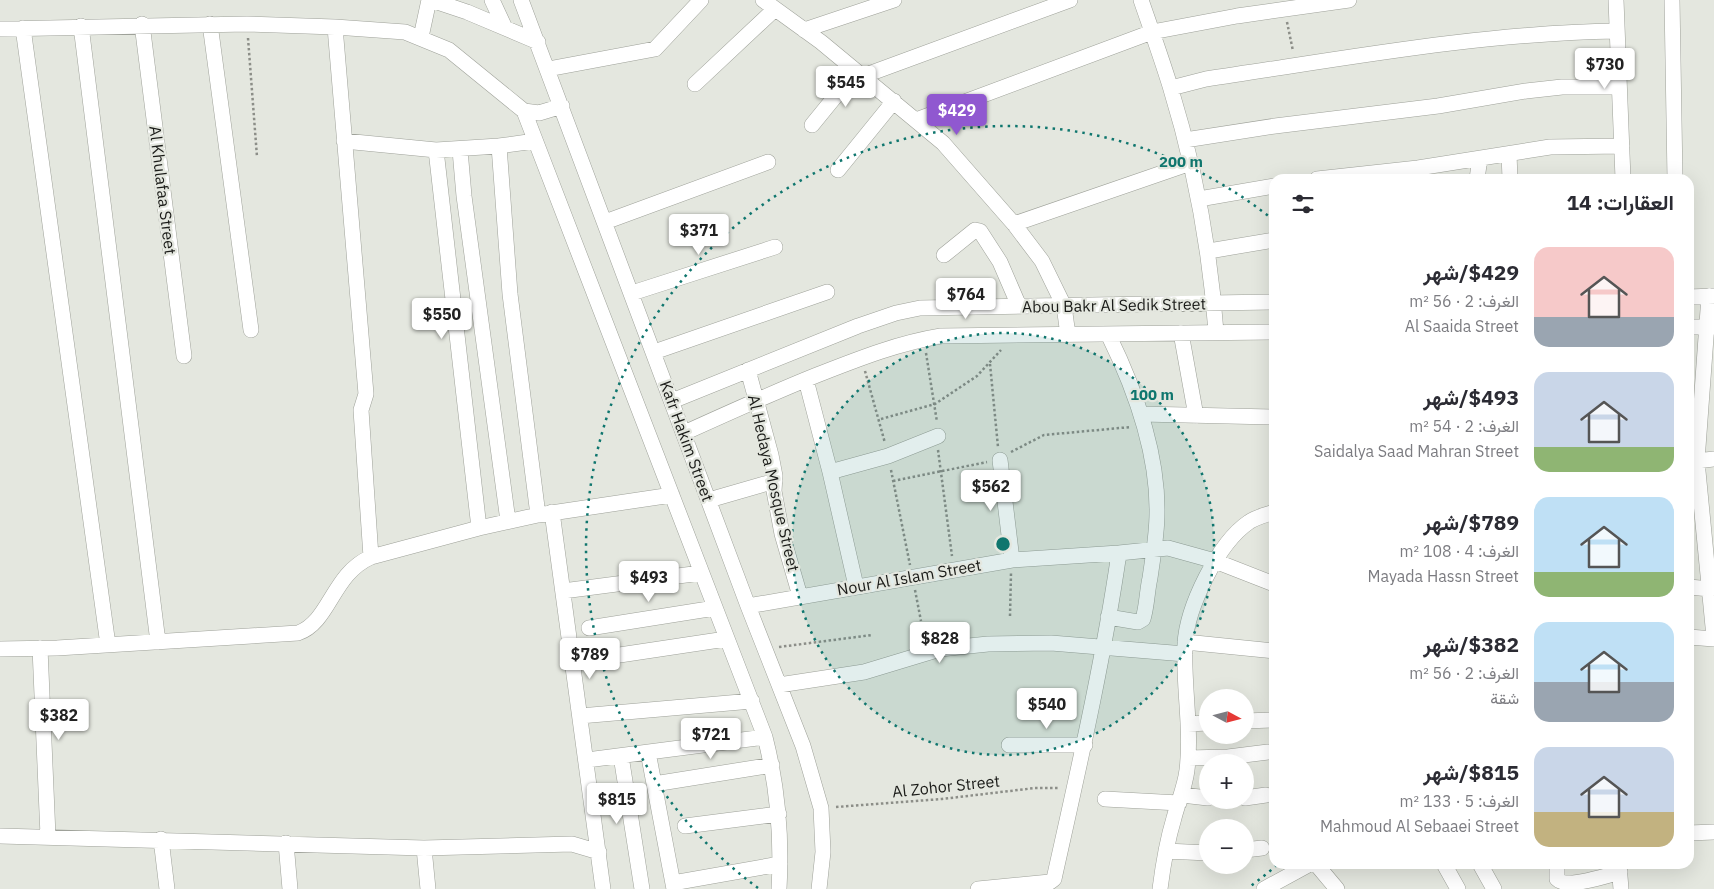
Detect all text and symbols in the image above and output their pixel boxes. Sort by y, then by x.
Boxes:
pin: $730 [1575,48,1635,90]
text: $730 [1586,54,1624,74]
pin: $545 [816,66,876,108]
text: $545 [827,72,865,92]
pin: $429 [927,94,987,136]
text: $429 [938,100,976,120]
street label: Al Khulafaa Street [145,124,181,256]
text: 200 m [1159,152,1203,171]
text: العقارات: 14 [1567,188,1674,216]
icon: filters [1289,190,1317,218]
pin: $371 [669,214,729,256]
text: $371 [680,220,718,240]
text: $429/شهر [1423,258,1519,286]
icon: home [1574,267,1634,327]
pin: $764 [936,278,996,320]
text: $764 [947,284,985,304]
text: الغرف: 2 · 56 m² [1409,291,1519,311]
street label: Abou Bakr Al Sedik Street [1022,293,1206,317]
pin: $550 [412,298,472,340]
text: $550 [423,304,461,324]
text: Al Saaida Street [1405,316,1519,336]
street label: Kafr Hakim Street [656,378,718,504]
text: $493/شهر [1423,383,1519,411]
text: 100 m [1130,385,1174,404]
icon: home [1574,392,1634,452]
street label: Al Hedaya Mosque Street [744,393,804,573]
text: الغرف: 2 · 54 m² [1409,416,1519,436]
text: Saidalya Saad Mahran Street [1314,441,1519,461]
pin: $562 [961,470,1021,512]
text: $562 [972,476,1010,496]
text: $789/شهر [1423,508,1519,536]
icon: home [1574,517,1634,577]
centre of rings [994,535,1012,553]
text: الغرف: 4 · 108 m² [1400,541,1519,561]
street label: Nour Al Islam Street [835,554,983,600]
pin: $493 [619,560,679,603]
text: Mayada Hassn Street [1368,566,1519,586]
text: $493 [630,567,668,587]
pin: $828 [910,622,970,664]
text: $828 [921,628,959,648]
text: $382/شهر [1423,630,1519,658]
pin: $789 [560,638,620,680]
icon: home [1574,642,1634,702]
text: $789 [571,644,609,664]
text: الغرف: 2 · 56 m² [1409,663,1519,683]
pin: $540 [1017,688,1077,730]
text: شقة [1490,688,1519,708]
north arrow [1199,689,1254,744]
map controls [1199,689,1254,874]
text: $540 [1028,694,1066,714]
pin: $382 [29,698,89,741]
text: $382 [40,705,78,725]
pin: $721 [681,718,741,760]
text: $721 [692,724,730,744]
button: + [1199,754,1254,809]
text: $815/شهر [1423,758,1519,786]
icon: home [1574,767,1634,827]
street label: Al Zohor Street [891,770,1001,802]
pin: $815 [587,782,647,825]
text: $815 [598,789,636,809]
text: الغرف: 5 · 133 m² [1400,791,1519,811]
text: Mahmoud Al Sebaaei Street [1320,816,1519,836]
button: − [1199,819,1254,874]

